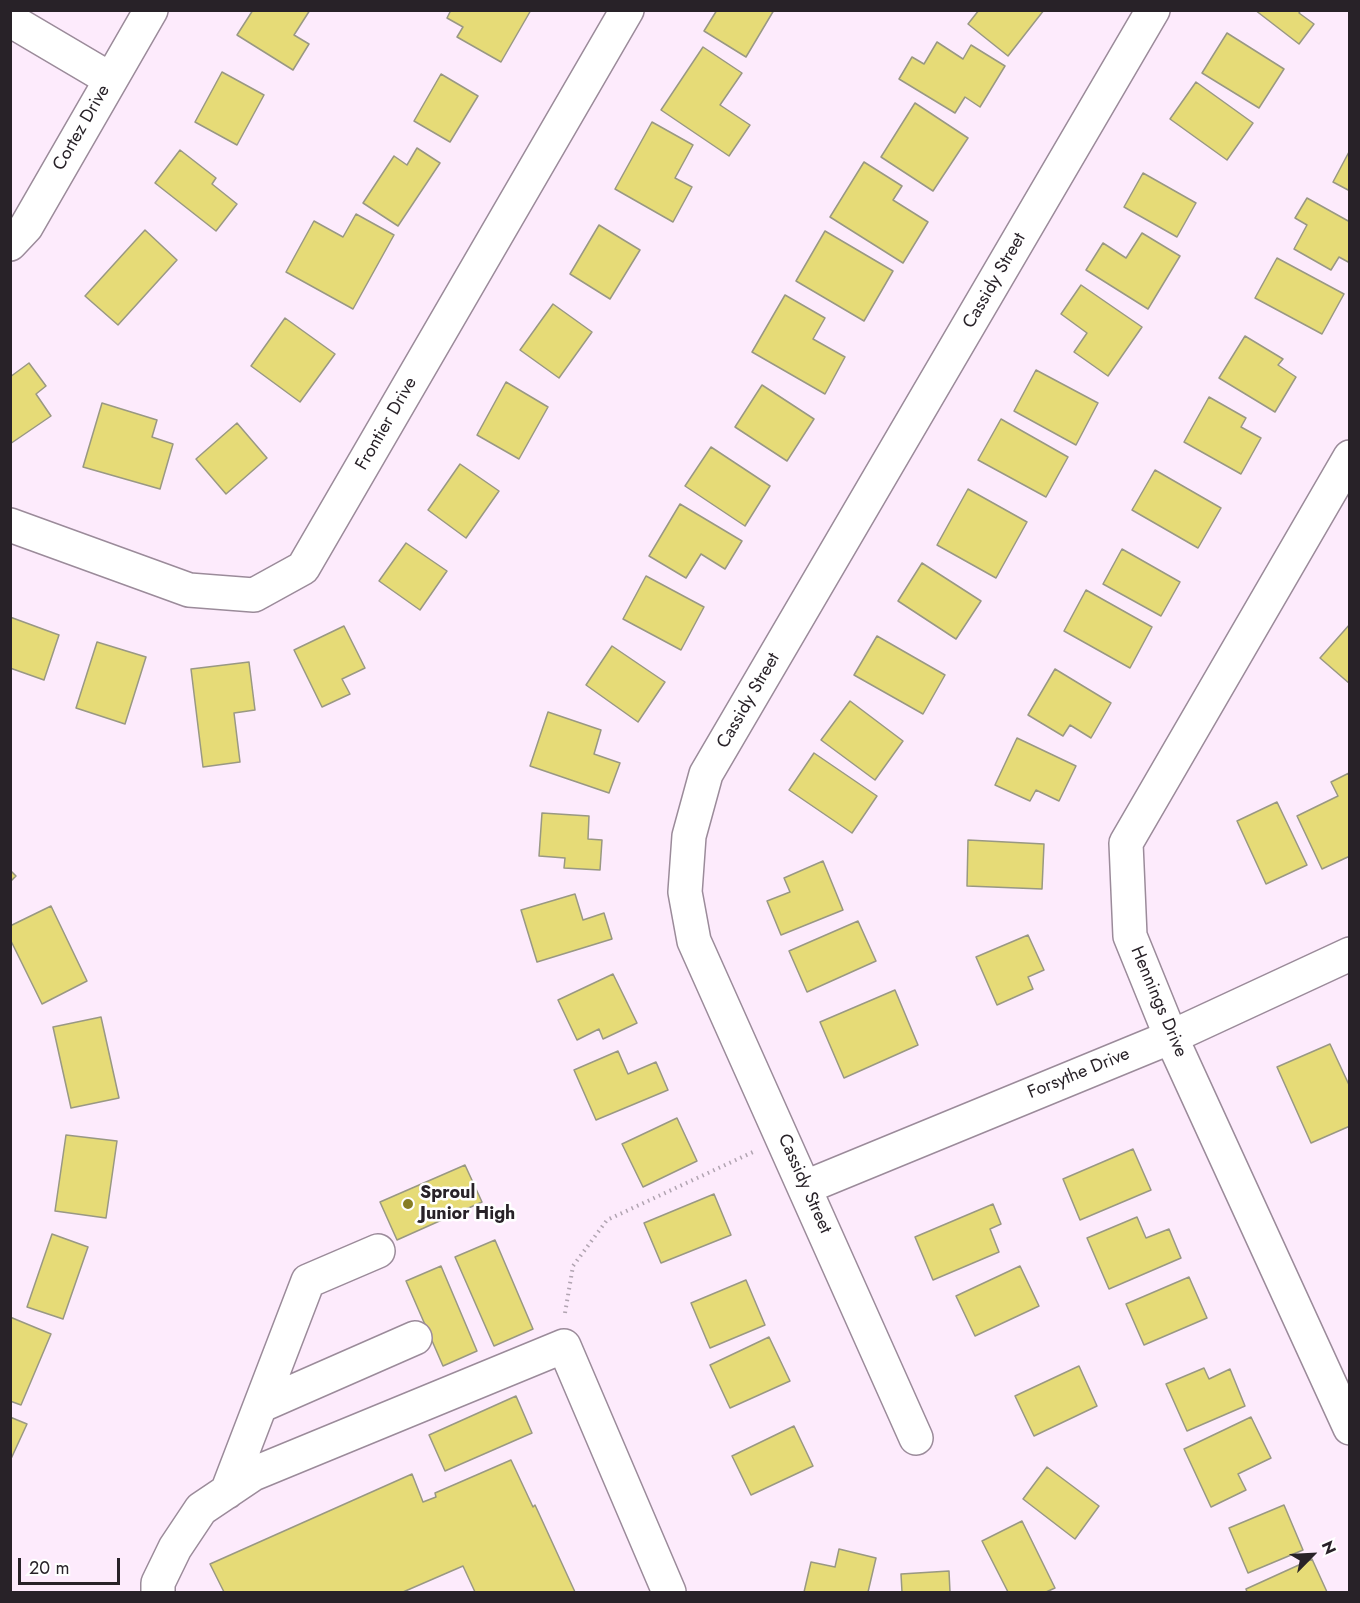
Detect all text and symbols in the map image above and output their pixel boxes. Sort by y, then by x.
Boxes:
street label: Cortez Drive [49,81,115,175]
street label: Cassidy Street [959,229,1031,333]
street label: Frontier Drive [352,374,422,474]
street label: Cassidy Street [713,649,785,753]
street label: Hennings Drive [1125,943,1191,1061]
street label: Forsythe Drive [1025,1044,1133,1104]
street label: Cassidy Street [772,1131,836,1237]
place label: Sproul Junior High [420,1183,515,1226]
marker: Sproul Junior High [401,1197,415,1211]
north arrow [1282,1525,1342,1585]
text: N [1316,1537,1342,1558]
scale bar [21,1546,123,1584]
text: 20 m [29,1555,69,1581]

